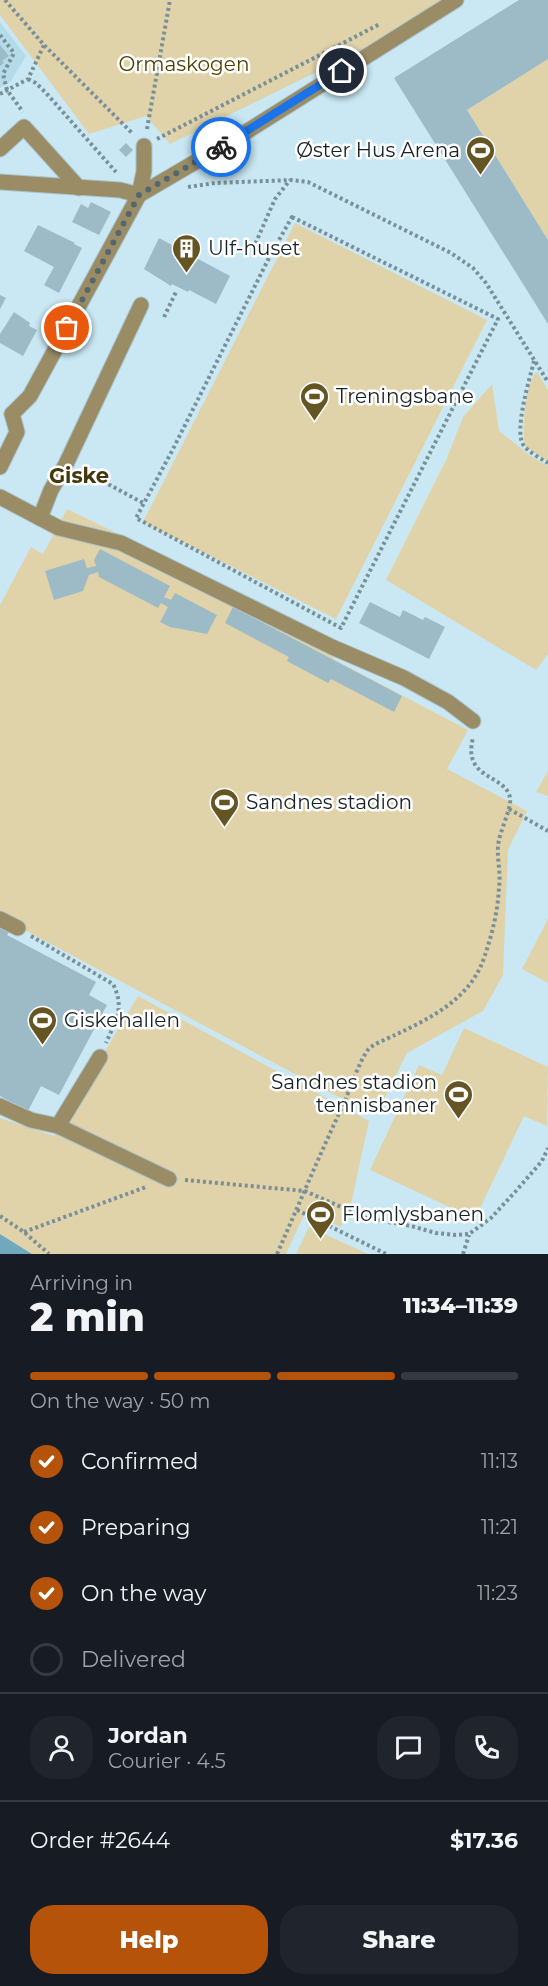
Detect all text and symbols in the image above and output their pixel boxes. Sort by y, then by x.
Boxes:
pin [316,45,367,96]
park label: Ormaskogen [119,52,249,76]
icon: home [325,54,358,87]
courier [191,117,251,177]
icon: bike [205,131,238,164]
sports icon: Øster Hus Arena [465,134,497,176]
place label: Øster Hus Arena [296,138,460,162]
building icon: Ulf-huset [171,232,203,274]
place label: Ulf-huset [208,236,300,260]
pin [41,302,92,353]
icon: bag [50,311,83,344]
sports icon: Treningsbane [299,380,331,422]
place label: Treningsbane [336,384,474,408]
district label: Giske [49,463,109,488]
sports icon: Sandnes stadion [209,786,241,828]
place label: Sandnes stadion [246,790,412,814]
sports icon: Giskehallen [27,1004,59,1046]
place label: Giskehallen [64,1008,180,1032]
place label: Sandnes stadion tennisbaner [271,1070,437,1117]
sports icon: Sandnes stadion tennisbaner [442,1078,474,1120]
sports icon: Flomlysbanen [305,1198,337,1240]
place label: Flomlysbanen [342,1202,484,1226]
text: Arriving in [30,1271,133,1295]
text: 11:34–11:39 [403,1292,518,1319]
text: 2 min [30,1293,145,1341]
text: On the way · 50 m [30,1389,210,1413]
icon: check [30,1445,63,1478]
text: Confirmed [81,1448,198,1475]
text: 11:13 [481,1449,518,1473]
icon: check [30,1511,63,1544]
text: Preparing [81,1514,190,1541]
text: 11:21 [481,1515,518,1539]
icon: check [30,1577,63,1610]
text: On the way [81,1580,206,1607]
text: 11:23 [477,1581,518,1605]
text: Delivered [81,1646,186,1673]
button: person [30,1716,93,1779]
button: chat [377,1716,440,1779]
button: phone [455,1716,518,1779]
text: Jordan [108,1722,188,1749]
text: Courier · 4.5 [108,1749,226,1773]
text: Order #2644 [30,1827,170,1854]
text: $17.36 [450,1827,518,1854]
button: Help [30,1905,268,1974]
button: Share [280,1905,518,1974]

